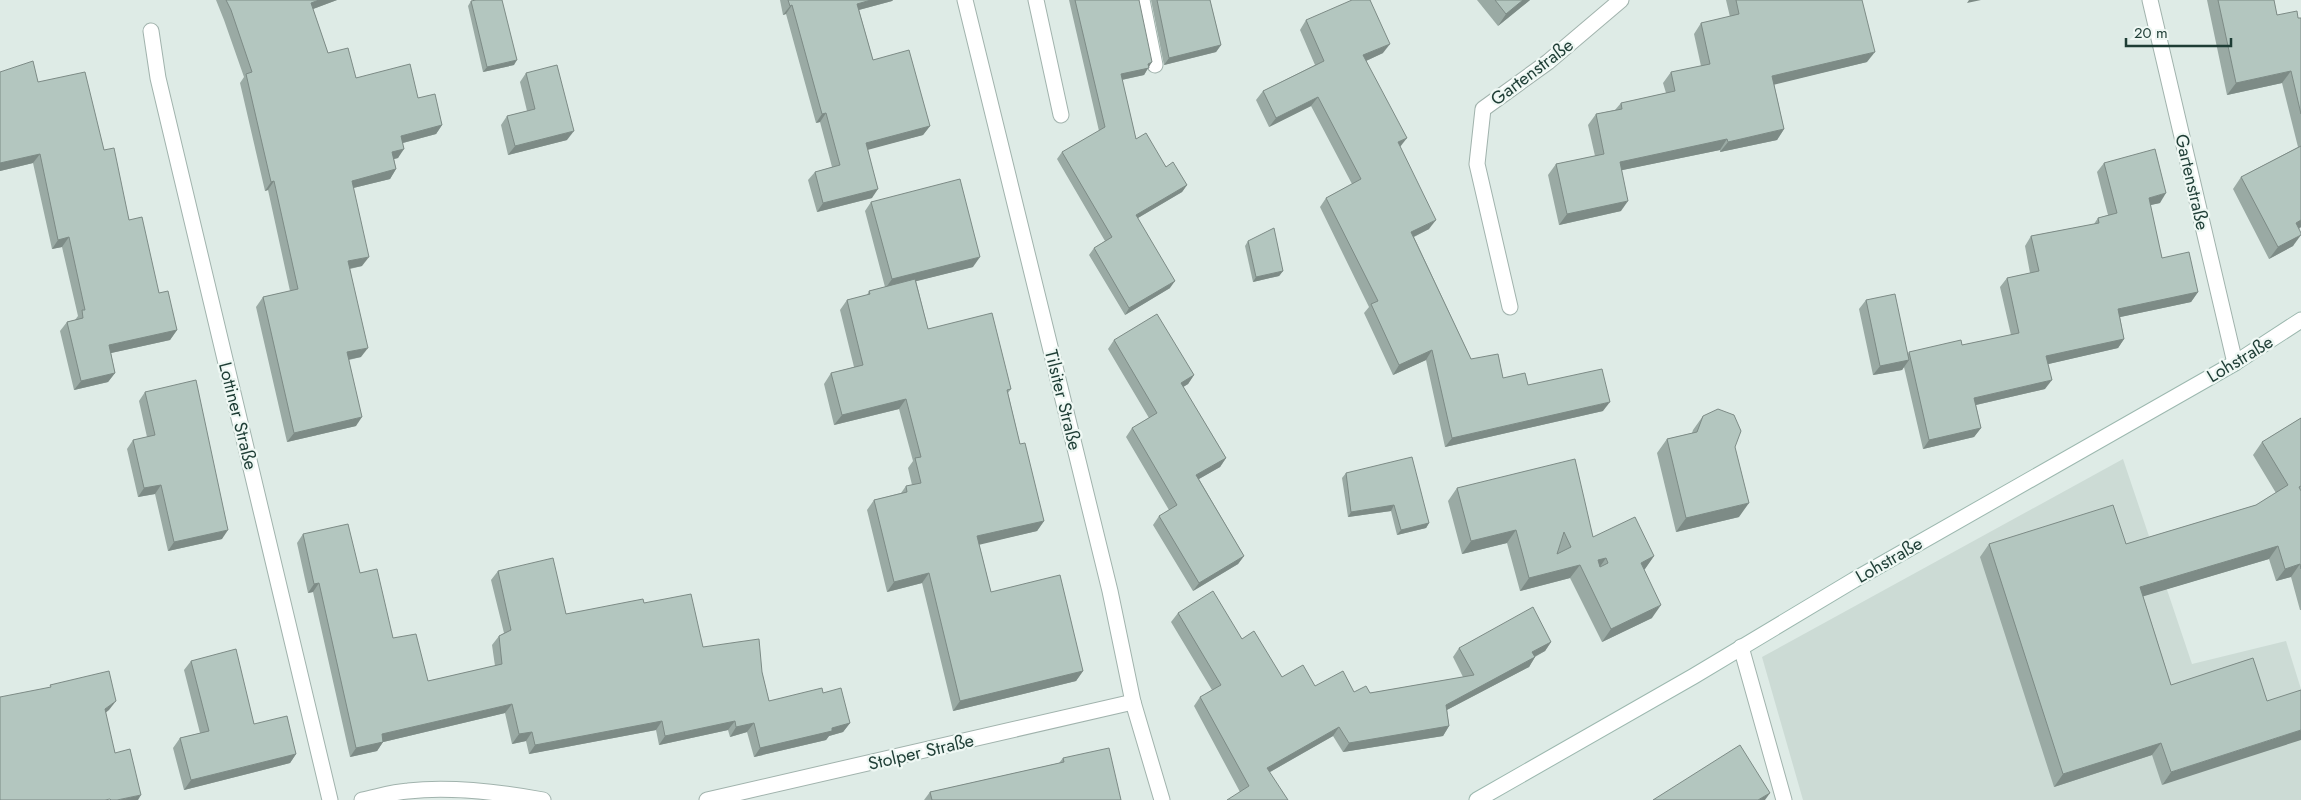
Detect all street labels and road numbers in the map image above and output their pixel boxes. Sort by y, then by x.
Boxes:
street label: Gartenstraße [1485,32,1579,112]
street label: Gartenstraße [2168,131,2216,233]
street label: Lohstraße [2202,329,2278,389]
street label: Tilsiter Straße [1038,347,1088,453]
street label: Lottiner Straße [212,359,264,473]
street label: Lohstraße [1851,530,1927,590]
street label: Stolper Straße [866,727,976,777]

